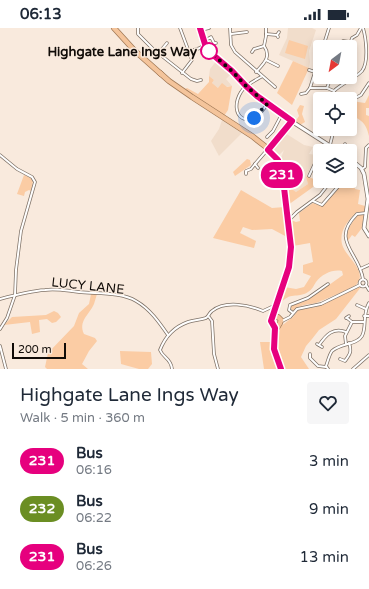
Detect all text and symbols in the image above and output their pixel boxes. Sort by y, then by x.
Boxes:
text: 06:13 [20,5,62,23]
north arrow [313,40,357,84]
map controls [313,40,357,188]
marker: Highgate Lane Ings Way [200,42,218,60]
place label: Highgate Lane Ings Way [47,44,197,60]
button: locate [313,92,357,136]
your location [244,108,264,128]
button: layers [313,144,357,188]
line badge: 231 [259,162,305,188]
text: 231 [269,166,295,183]
street label: LUCY LANE [51,274,125,298]
scale bar [12,341,66,360]
text: 200 m [18,343,52,356]
button: heart [307,382,349,424]
text: Highgate Lane Ings Way [20,384,239,406]
text: Walk · 5 min · 360 m [20,410,145,426]
text: Bus [76,444,103,462]
text: 231 [29,452,55,469]
text: 3 min [309,452,349,470]
text: 06:16 [76,462,112,478]
text: Bus [76,492,103,510]
text: 232 [29,500,55,517]
text: 9 min [309,500,349,518]
text: 06:22 [76,510,112,526]
text: Bus [76,540,103,558]
text: 231 [29,548,55,565]
text: 13 min [300,548,349,566]
text: 06:26 [76,558,112,574]

